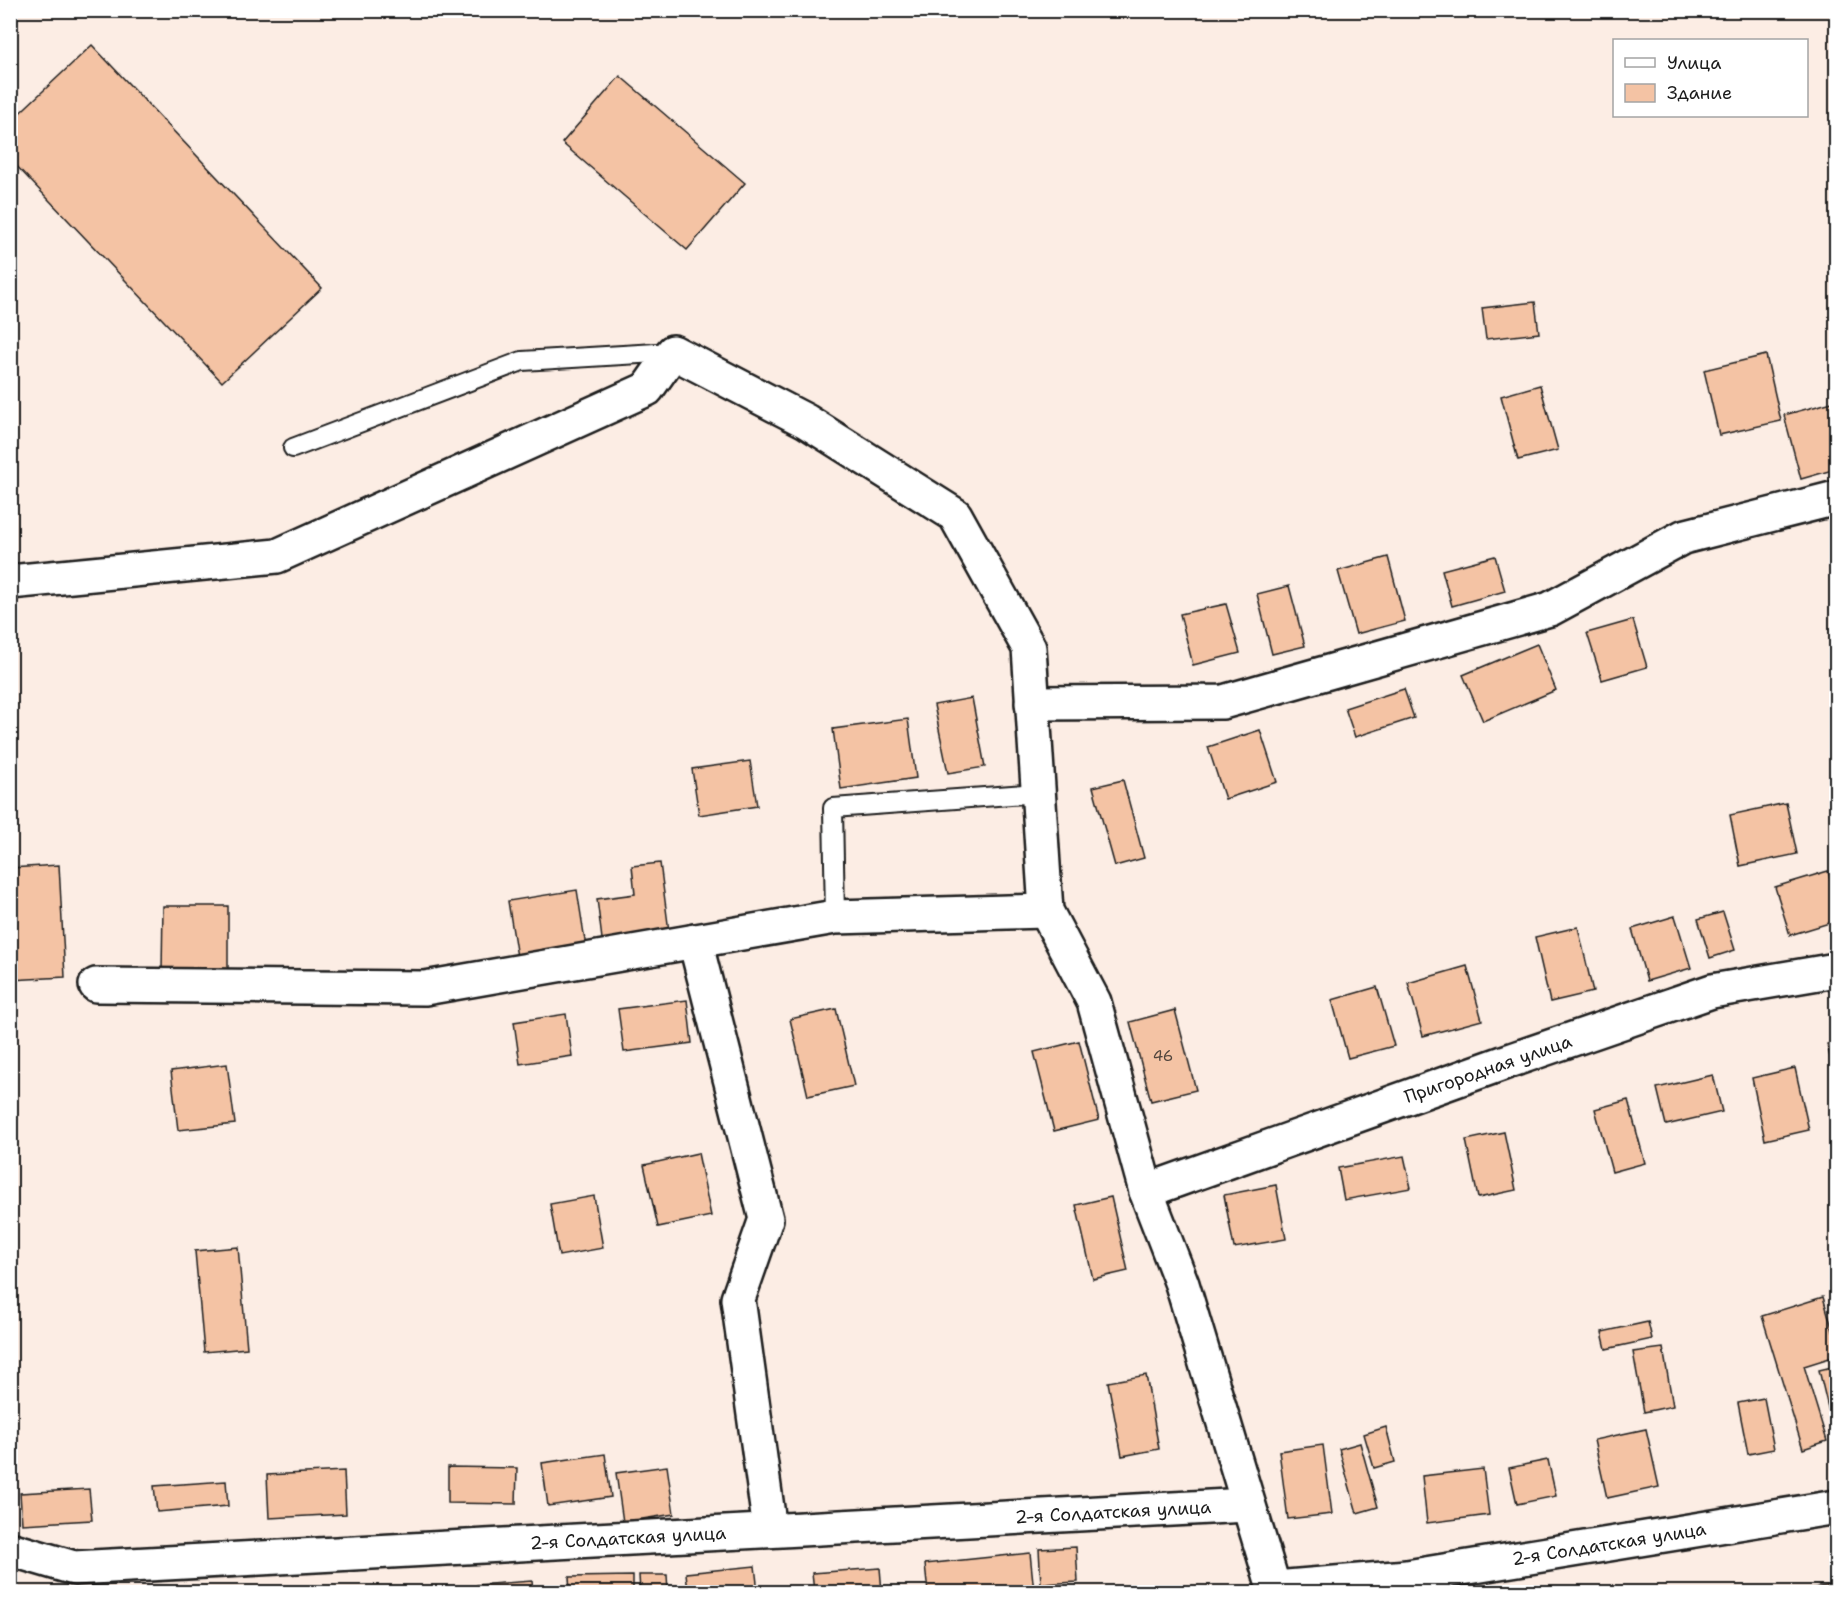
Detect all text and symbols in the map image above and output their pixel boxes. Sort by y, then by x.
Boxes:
legend [1613,39,1808,117]
text: Улица [1667,51,1721,75]
text: Здание [1667,81,1732,105]
street label: Пригородная улица [1401,1029,1575,1109]
house number: 46 [1153,1046,1173,1066]
street label: 2-я Солдатская улица [1014,1495,1212,1529]
street label: 2-я Солдатская улица [1510,1517,1708,1571]
street label: 2-я Солдатская улица [529,1521,727,1555]

